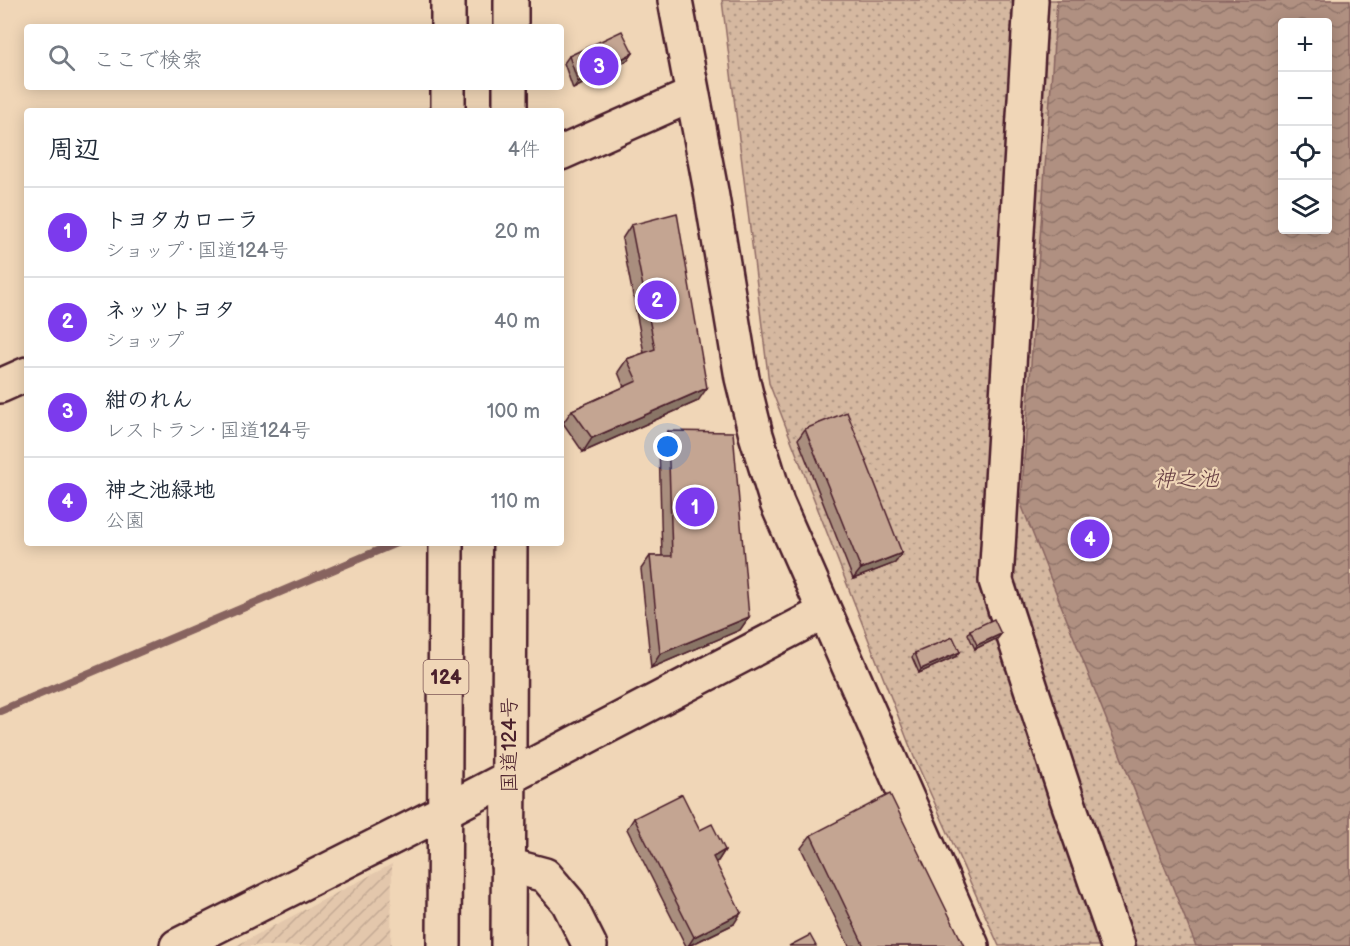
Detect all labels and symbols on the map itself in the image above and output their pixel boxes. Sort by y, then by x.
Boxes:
pin: 3 [580,44,618,88]
pin: 2 [638,278,676,322]
your location [653,432,682,461]
water label: 神之池 [1153,466,1220,493]
pin: 1 [676,484,714,530]
pin: 4 [1070,516,1110,562]
road number: 124 [424,660,468,694]
street label: 国道124号 [497,697,522,793]

